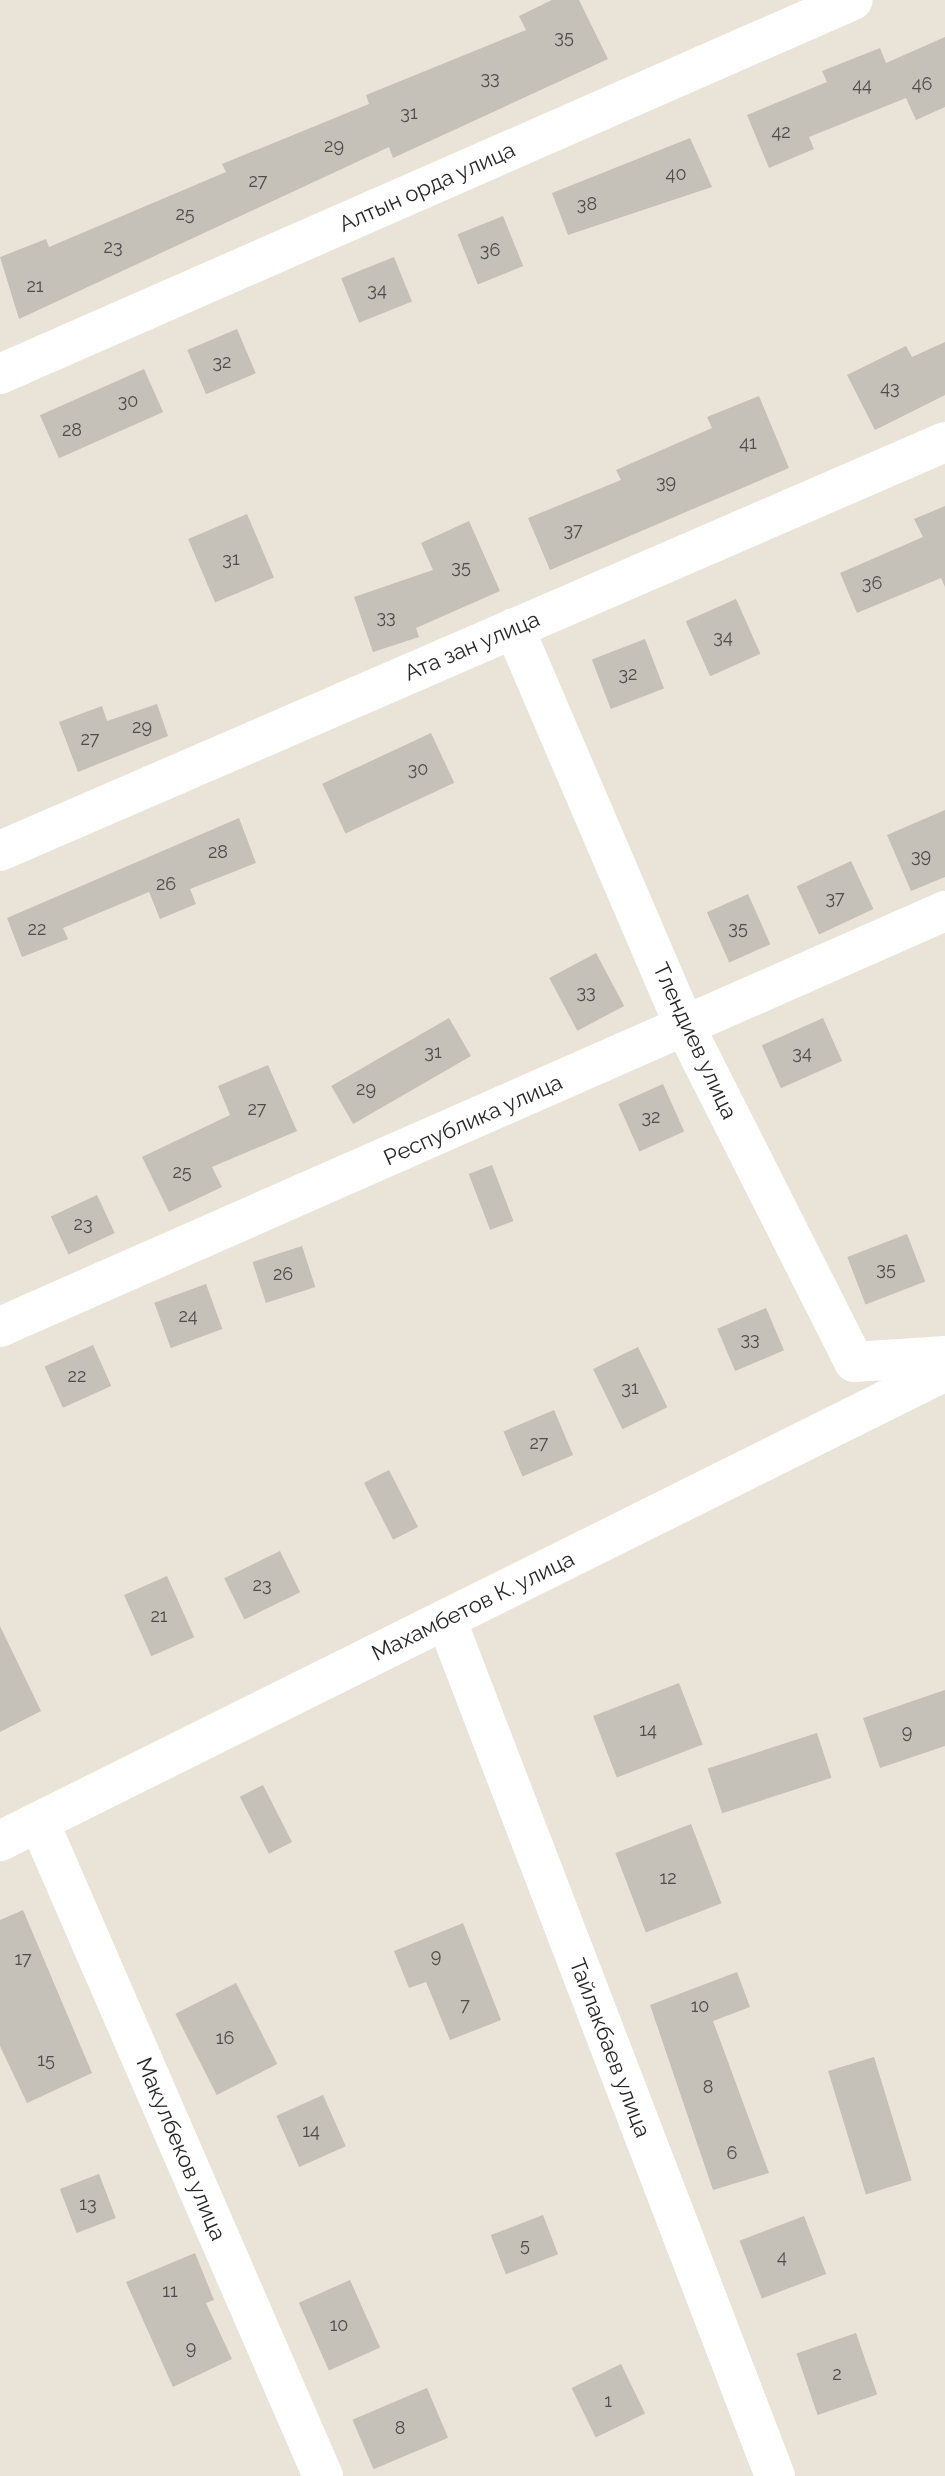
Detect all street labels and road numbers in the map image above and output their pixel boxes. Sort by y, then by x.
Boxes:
street label: Алтын орда улица [335,136,519,238]
street label: Ата зан улица [400,606,544,686]
street label: Тлендиев улица [647,958,743,1124]
street label: Республика улица [379,1069,567,1171]
street label: Махамбетов К. улица [367,1545,579,1667]
street label: Тайлакбаев улица [564,1955,656,2141]
street label: Макулбеков улица [130,2053,232,2245]

